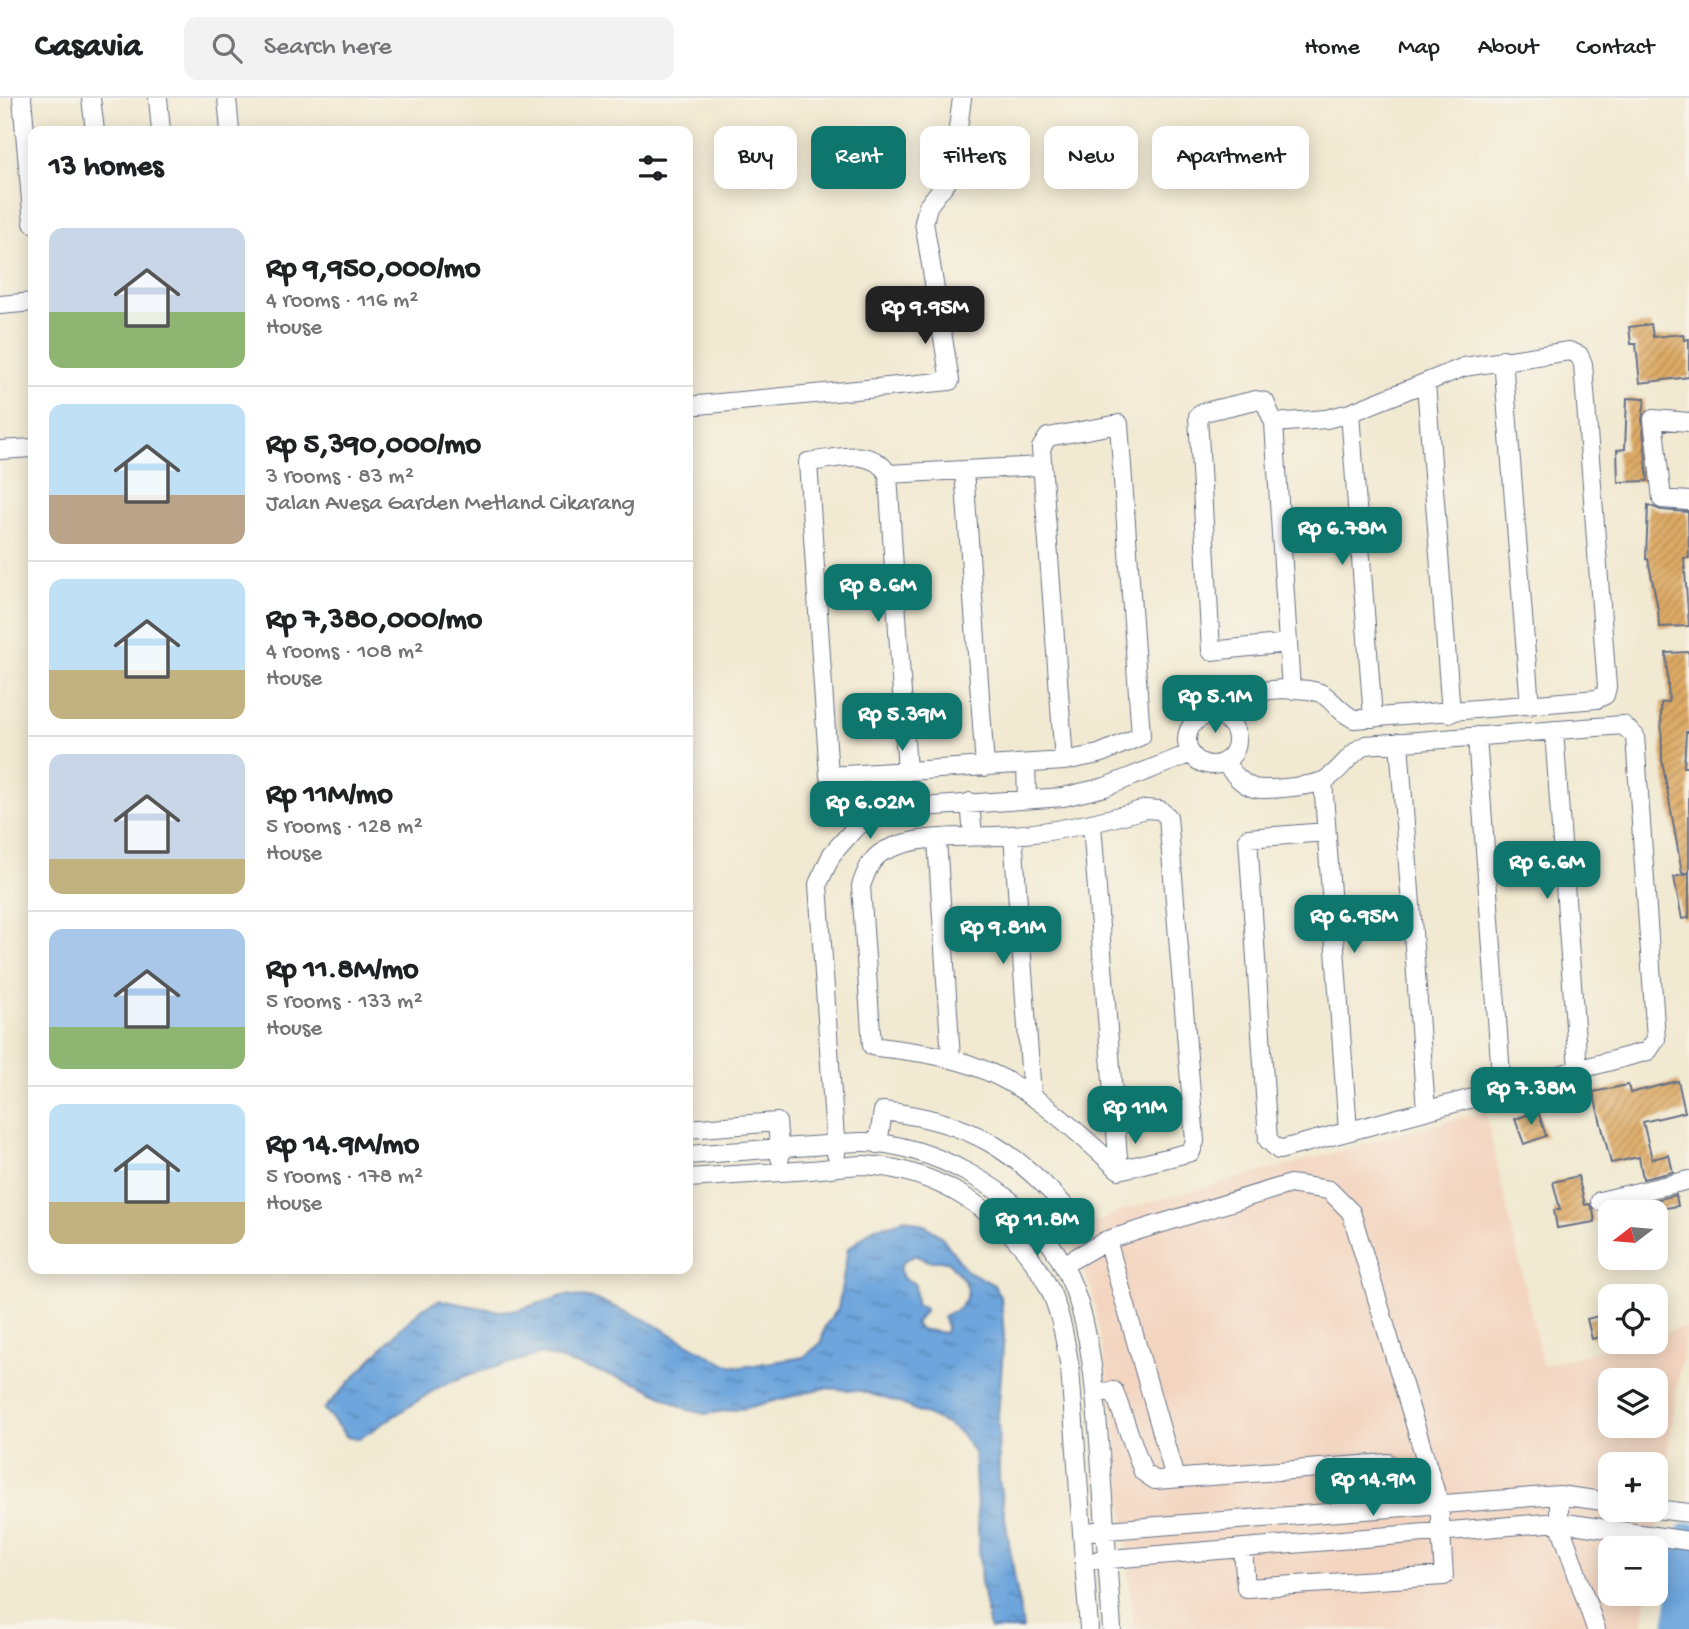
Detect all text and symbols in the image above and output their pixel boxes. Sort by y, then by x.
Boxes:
search box [184,17,674,80]
text: Casavia [35,29,142,67]
icon: search [208,29,246,67]
text: Search here [264,33,392,64]
text: Home [1304,34,1360,63]
text: Map [1398,34,1440,63]
text: About [1478,34,1538,63]
text: Contact [1576,34,1654,63]
chip: Buy [714,126,797,189]
chip: Rent [811,126,906,189]
chip: Filters [920,126,1030,189]
chip: New [1044,126,1138,189]
chip: Apartment [1152,126,1309,189]
icon: filters [634,149,672,187]
text: 13 homes [49,151,163,186]
text: Rp 9,950,000/mo [266,253,480,288]
icon: home [105,256,189,340]
pin: Rp 9.95M [853,286,997,346]
text: 4 rooms · 116 m² [266,288,418,315]
text: Rp 9.95M [881,295,969,322]
text: House [266,315,322,342]
text: Rp 5,390,000/mo [266,429,481,464]
icon: home [105,432,189,516]
text: 3 rooms · 83 m² [266,464,414,491]
text: Jalan Avesa Garden Metland Cikarang [266,491,635,518]
pin: Rp 6.78M [1270,508,1414,567]
text: Rp 6.78M [1298,516,1386,543]
pin: Rp 8.6M [813,564,943,624]
text: Rp 8.6M [840,573,916,600]
text: Rp 7,380,000/mo [266,604,482,639]
icon: home [105,607,189,691]
text: 4 rooms · 108 m² [266,639,423,666]
text: House [266,666,322,693]
pin: Rp 5.1M [1150,676,1280,735]
text: Rp 5.1M [1178,684,1252,711]
pin: Rp 5.39M [830,694,974,753]
text: Rp 5.39M [858,702,946,729]
text: Rp 11M/mo [266,779,393,814]
icon: home [105,782,189,866]
pin: Rp 6.02M [798,782,942,841]
text: Rp 6.02M [826,790,914,817]
text: 5 rooms · 128 m² [266,814,423,841]
text: House [266,841,322,868]
pin: Rp 6.6M [1482,842,1612,901]
text: Rp 6.6M [1509,850,1585,877]
pin: Rp 6.95M [1282,896,1426,955]
text: Rp 6.95M [1310,904,1398,931]
pin: Rp 9.81M [931,906,1075,966]
text: Rp 9.81M [960,915,1046,942]
text: Rp 11.8M/mo [266,954,419,989]
icon: home [105,957,189,1041]
text: 5 rooms · 133 m² [266,989,423,1016]
text: House [266,1016,322,1043]
pin: Rp 7.38M [1459,1068,1603,1127]
text: Rp 7.38M [1487,1076,1575,1103]
pin: Rp 11M [1078,1086,1192,1146]
text: Rp 11M [1103,1095,1167,1122]
text: Rp 14.9M/mo [266,1129,419,1164]
icon: home [105,1132,189,1216]
text: 5 rooms · 178 m² [266,1164,423,1191]
text: House [266,1191,322,1218]
pin: Rp 11.8M [965,1198,1109,1258]
north arrow [1598,1200,1668,1270]
map controls [1598,1200,1668,1606]
text: Rp 11.8M [995,1207,1079,1234]
button: locate [1598,1284,1668,1354]
button: layers [1598,1368,1668,1438]
button: + [1598,1452,1668,1522]
pin: Rp 14.9M [1301,1458,1445,1518]
text: Rp 14.9M [1331,1467,1415,1494]
button: − [1598,1536,1668,1606]

